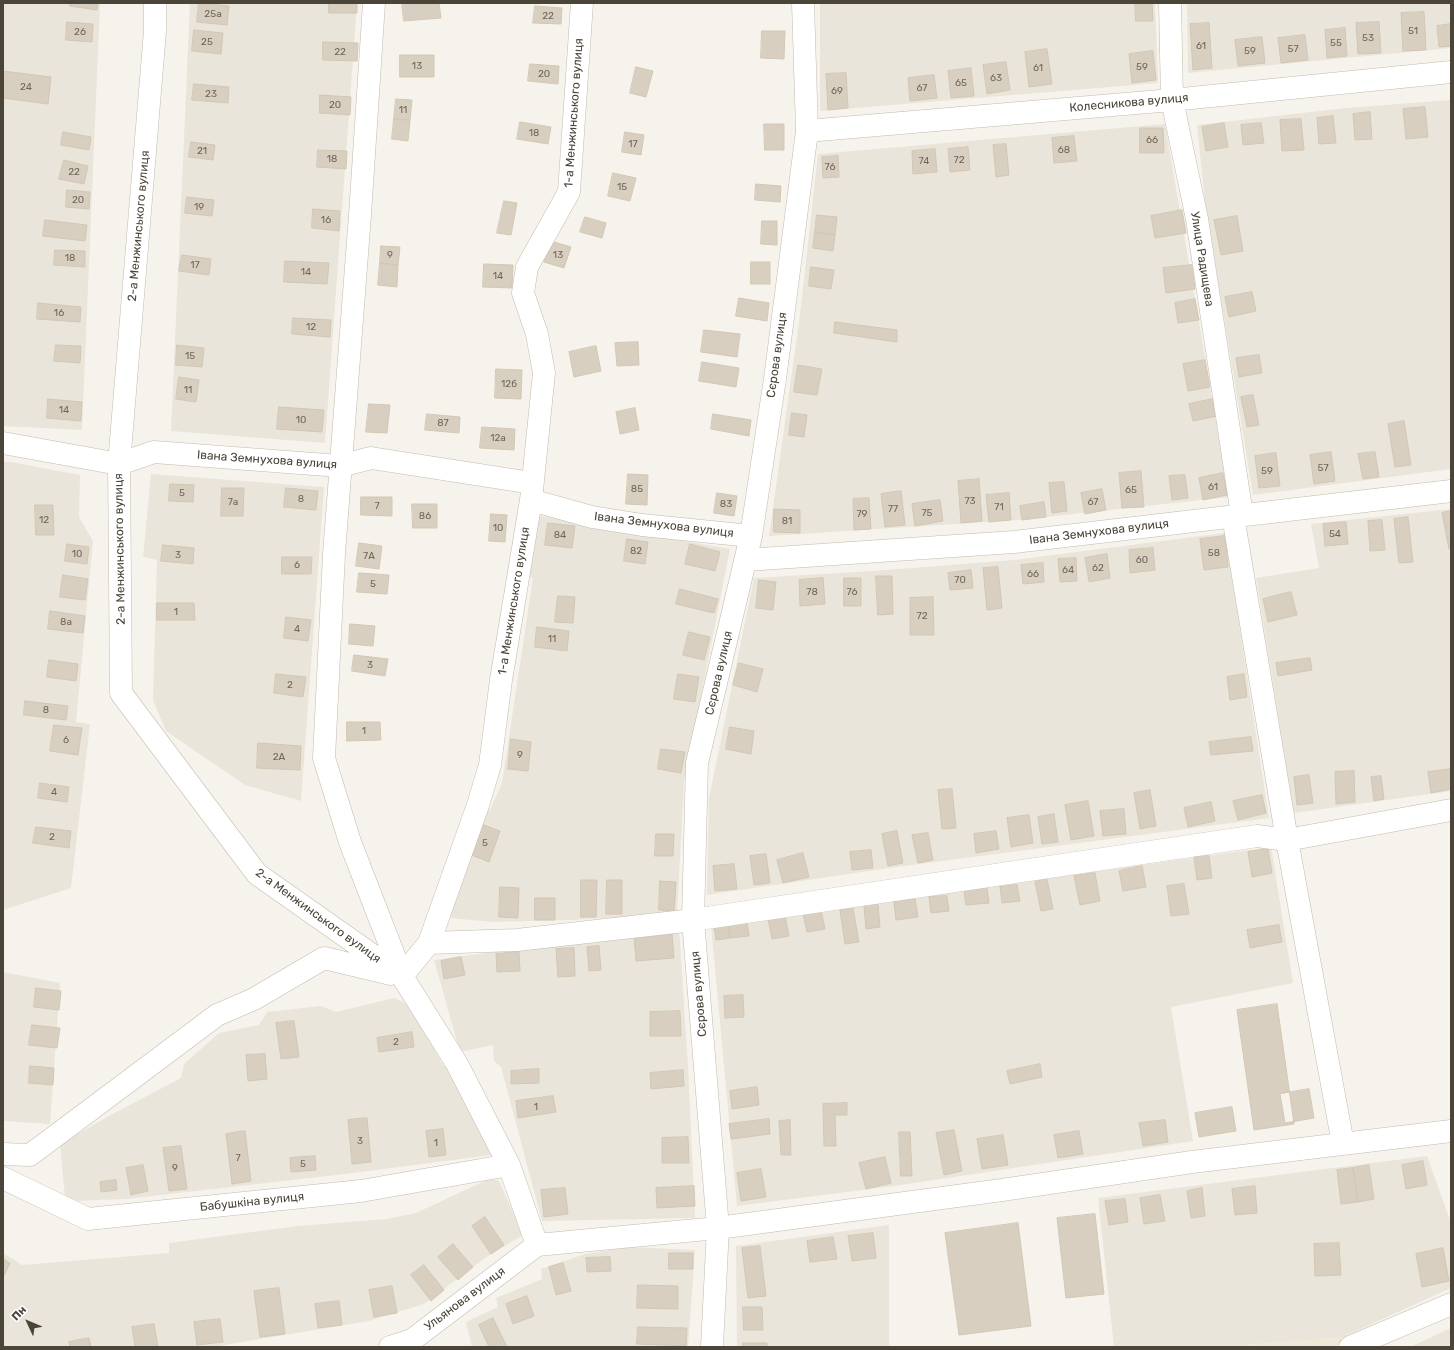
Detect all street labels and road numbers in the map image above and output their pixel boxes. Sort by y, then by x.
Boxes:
street label: 1-а Менжинського вулиця [562,38,586,188]
street label: Колесникова вулиця [1069,91,1189,115]
street label: 2-а Менжинського вулиця [125,150,153,302]
street label: Улица Радищева [1187,210,1217,308]
street label: Сєрова вулиця [764,311,790,399]
street label: Івана Земнухова вулиця [196,448,338,472]
street label: 2-а Менжинського вулиця [111,473,129,625]
street label: Івана Земнухова вулиця [593,509,735,541]
street label: Івана Земнухова вулиця [1028,516,1170,548]
street label: 1-а Менжинського вулиця [495,526,533,676]
street label: Сєрова вулиця [702,629,736,717]
street label: 2-а Менжинського вулиця [252,866,384,966]
street label: Сєрова вулиця [688,950,710,1038]
street label: Бабушкіна вулиця [199,1189,305,1215]
street label: Ульянова вулиця [422,1264,508,1334]

